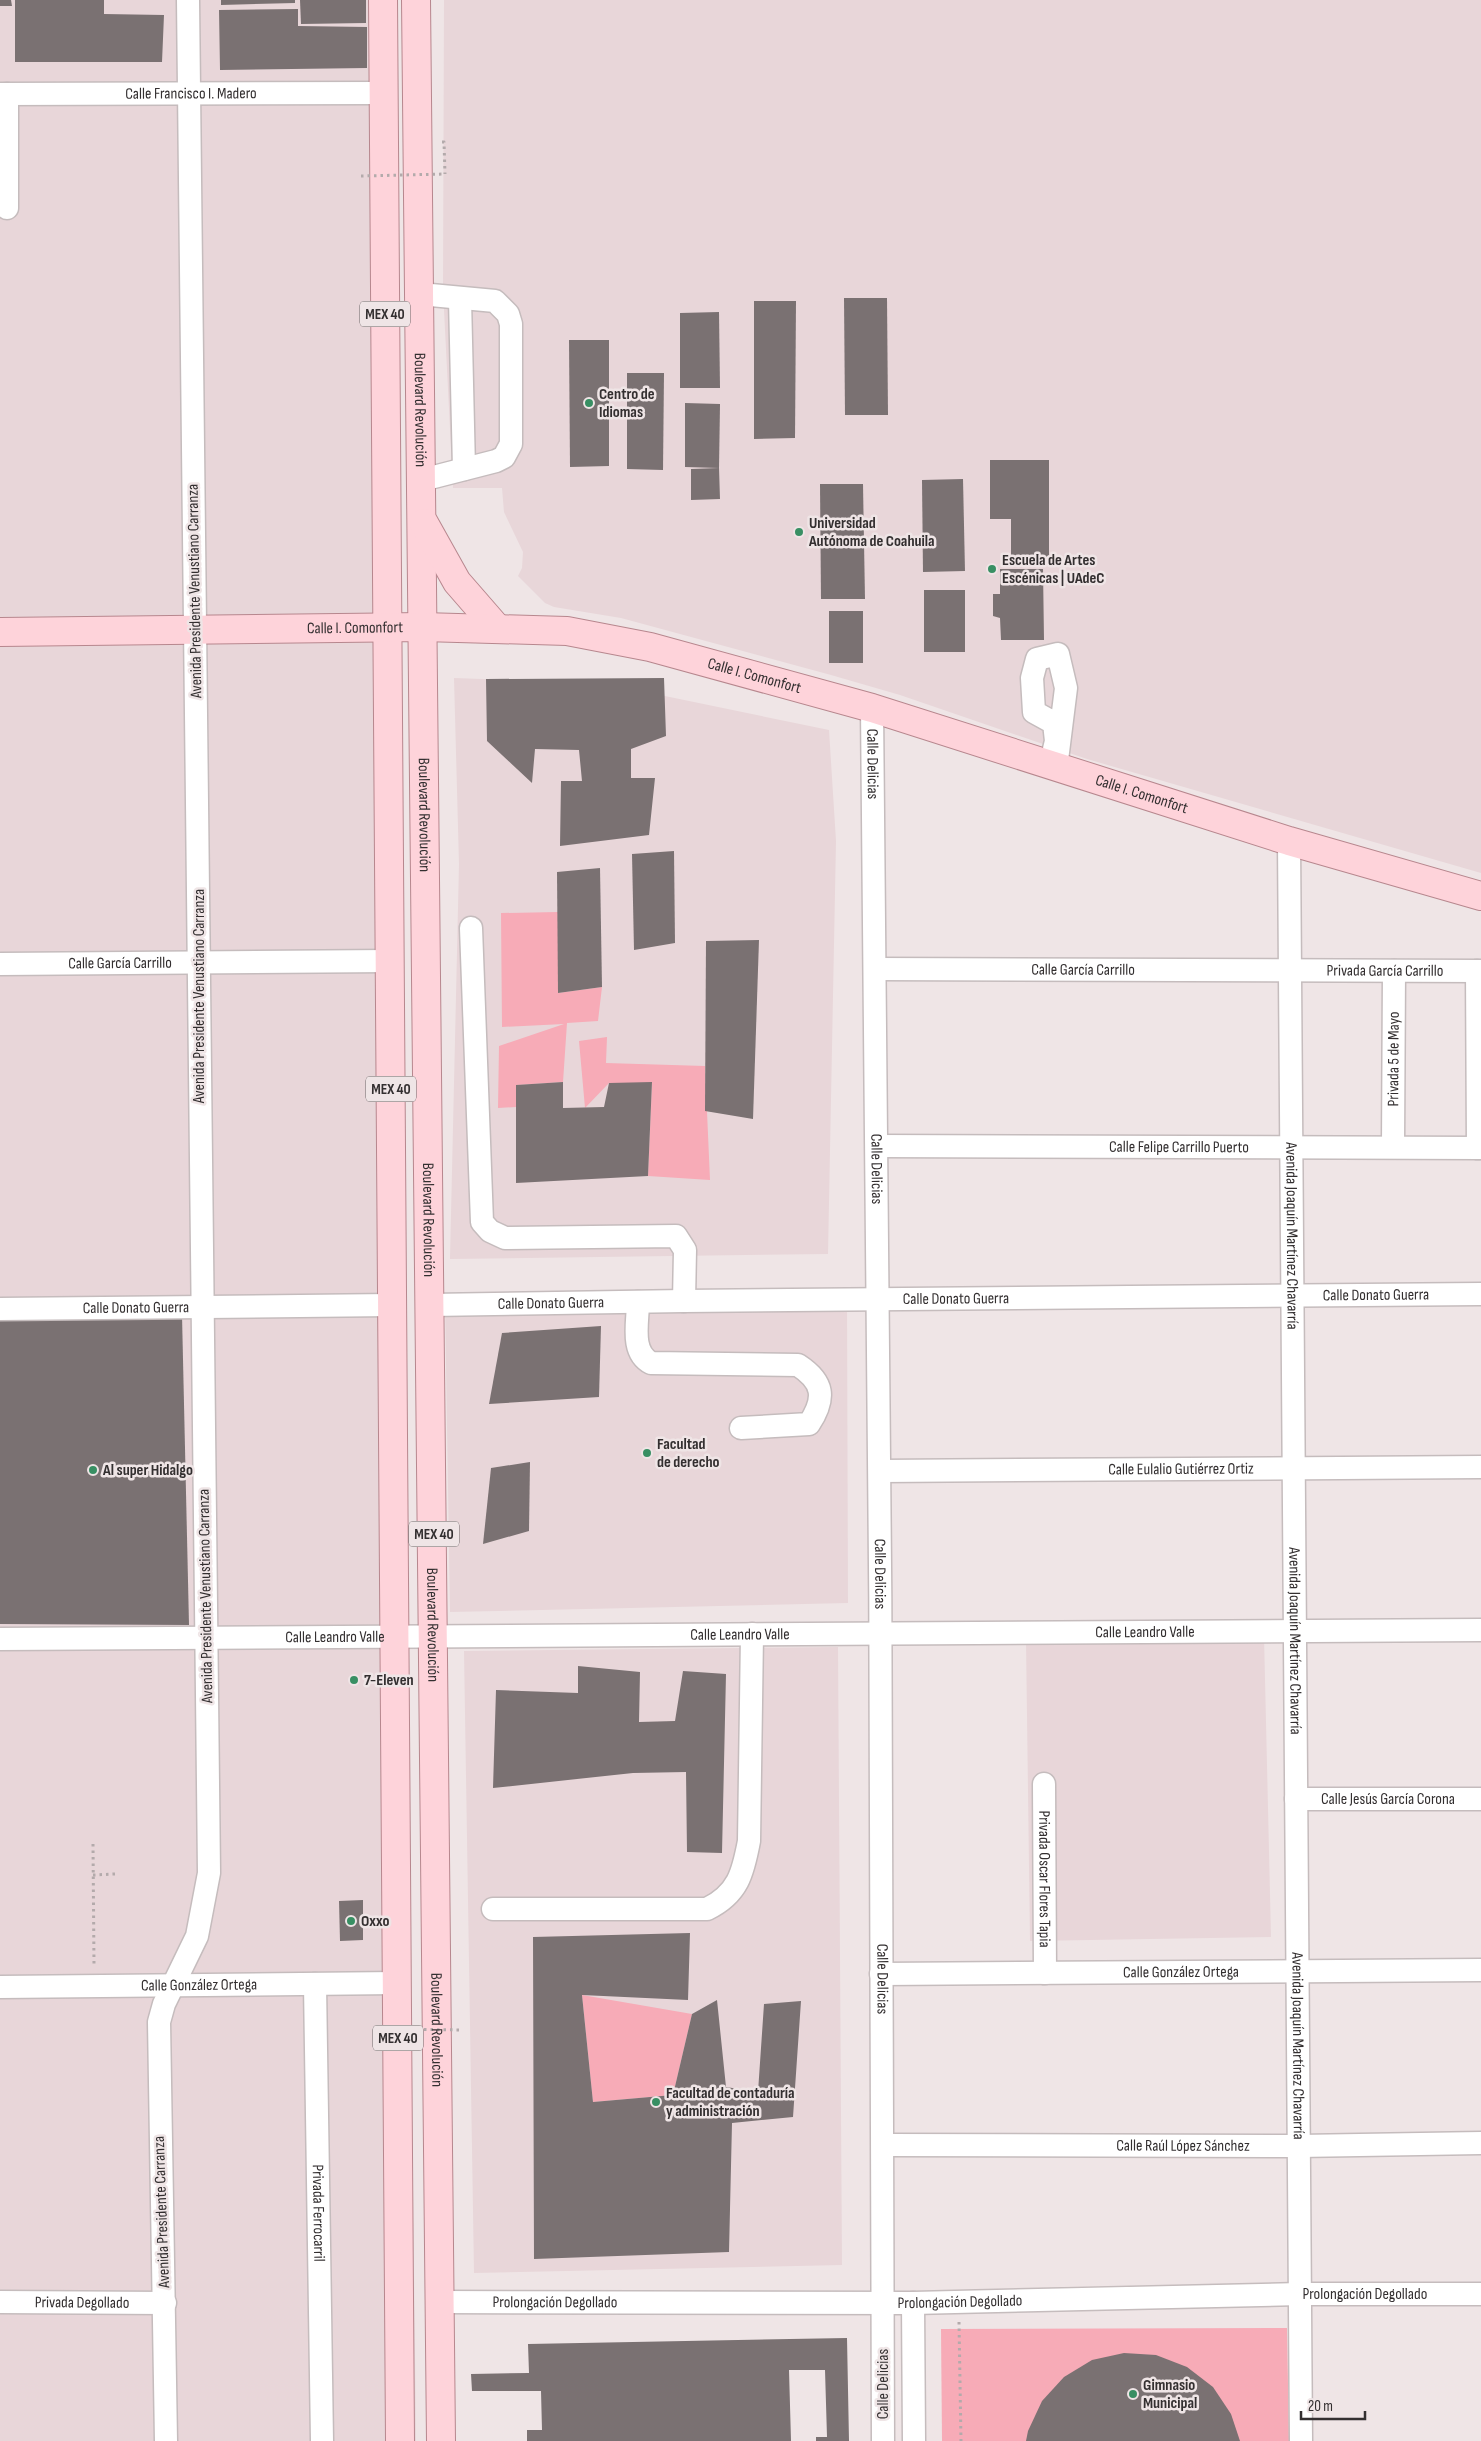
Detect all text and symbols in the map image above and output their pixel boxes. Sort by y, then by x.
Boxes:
street label: Calle Francisco I. Madero [125,84,257,103]
road number: MEX 40 [360,302,410,326]
street label: Boulevard Revolución [410,353,430,467]
place label: Centro de Idiomas [599,385,655,422]
marker: Centro de Idiomas [583,397,595,409]
street label: Avenida Presidente Venustiano Carranza [184,484,206,699]
place label: Universidad Autónoma de Coahuila [808,514,935,551]
marker: Universidad Autónoma de Coahuila [793,526,805,538]
place label: Escuela de Artes Escénicas | UAdeC [1002,551,1105,588]
marker: Escuela de Artes Escénicas | UAdeC [986,563,998,575]
street label: Calle I. Comonfort [307,618,403,638]
street label: Calle I. Comonfort [706,654,803,698]
street label: Calle Delicias [863,729,882,800]
street label: Boulevard Revolución [414,758,434,872]
street label: Calle I. Comonfort [1093,770,1191,818]
street label: Avenida Presidente Venustiano Carranza [190,889,209,1104]
street label: Calle García Carrillo [68,953,172,973]
street label: Calle García Carrillo [1031,960,1135,979]
street label: Privada García Carrillo [1327,961,1443,980]
street label: Privada 5 de Mayo [1384,1012,1403,1106]
road number: MEX 40 [366,1076,416,1102]
street label: Calle Delicias [867,1134,886,1205]
street label: Calle Felipe Carrillo Puerto [1109,1137,1249,1157]
street label: Avenida Joaquín Martínez Chavarría [1282,1141,1302,1330]
street label: Boulevard Revolución [418,1163,439,1277]
street label: Calle Donato Guerra [1323,1285,1429,1305]
street label: Calle Donato Guerra [903,1289,1009,1309]
street label: Calle Donato Guerra [498,1293,604,1313]
street label: Calle Donato Guerra [83,1298,189,1318]
place label: Facultad de derecho [657,1435,720,1472]
marker: Facultad de derecho [641,1447,653,1459]
street label: Calle Eulalio Gutiérrez Ortiz [1108,1459,1254,1479]
place label: Al super Hidalgo [102,1461,193,1480]
marker: Al super Hidalgo [87,1464,99,1476]
street label: Avenida Presidente Venustiano Carranza [195,1489,217,1704]
road number: MEX 40 [409,1522,459,1546]
street label: Calle Delicias [870,1539,890,1610]
street label: Avenida Joaquín Martínez Chavarría [1285,1546,1305,1735]
street label: Boulevard Revolución [423,1568,443,1682]
street label: Calle Leandro Valle [1095,1622,1195,1642]
street label: Calle Leandro Valle [690,1625,790,1644]
street label: Calle Leandro Valle [285,1627,385,1647]
place label: 7-Eleven [364,1671,414,1690]
marker: 7-Eleven [348,1674,360,1686]
street label: Calle Jesús García Corona [1321,1790,1455,1809]
street label: Privada Oscar Flores Tapia [1035,1810,1054,1948]
place label: Oxxo [361,1912,389,1931]
marker: Oxxo [345,1915,357,1927]
street label: Calle Delicias [873,1944,892,2015]
street label: Avenida Joaquín Martínez Chavarría [1288,1951,1308,2140]
street label: Calle González Ortega [1123,1962,1239,1982]
street label: Boulevard Revolución [427,1973,447,2087]
street label: Calle González Ortega [141,1975,257,1995]
road number: MEX 40 [373,2026,423,2050]
place label: Facultad de contaduría y administración [666,2084,795,2121]
marker: Facultad de contaduría y administración [650,2096,662,2108]
street label: Avenida Presidente Carranza [150,2136,174,2289]
street label: Calle Raúl López Sánchez [1116,2136,1250,2155]
street label: Privada Ferrocarril [308,2164,329,2262]
street label: Prolongación Degollado [1303,2285,1427,2304]
street label: Prolongación Degollado [898,2291,1023,2313]
street label: Privada Degollado [35,2293,129,2312]
street label: Prolongación Degollado [493,2293,617,2312]
street label: Calle Delicias [874,2349,893,2419]
place label: Gimnasio Municipal [1143,2376,1197,2413]
marker: Gimnasio Municipal [1127,2388,1139,2400]
scale bar [1301,2388,1365,2420]
text: 20 m [1308,2397,1333,2416]

